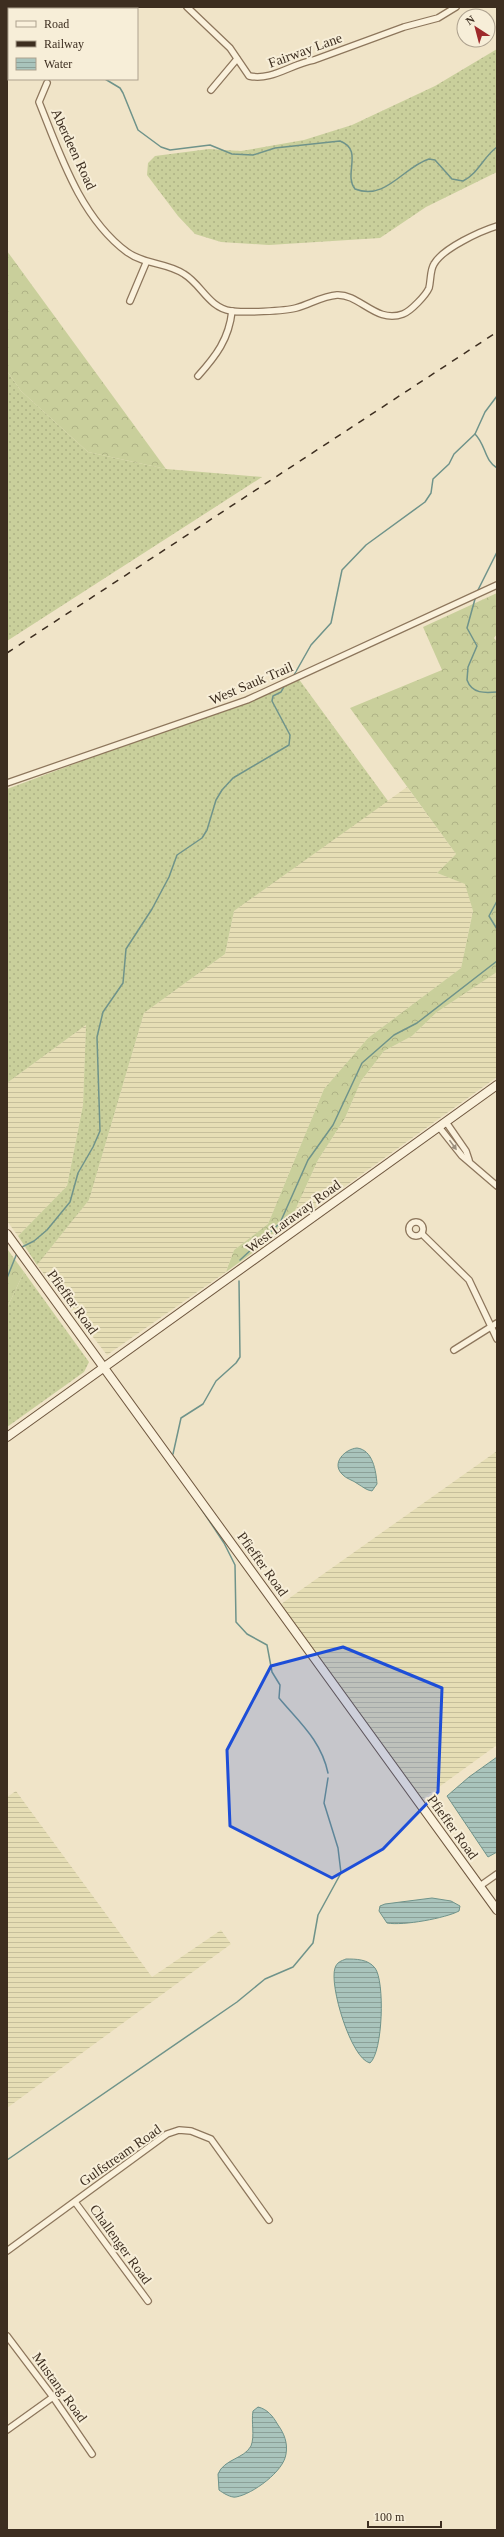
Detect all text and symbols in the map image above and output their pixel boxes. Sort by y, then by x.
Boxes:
legend [8,8,138,80]
north arrow [456,8,496,48]
text: N [463,13,477,27]
text: Road [44,17,69,31]
street label: Fairway Lane [266,30,344,71]
text: Railway [44,37,84,51]
text: Water [44,57,72,71]
street label: Aberdeen Road [48,106,99,192]
street label: West Sauk Trail [207,659,295,708]
one-way arrow [449,1139,457,1150]
street label: West Laraway Road [243,1177,343,1256]
street label: Pfieffer Road [44,1267,101,1337]
street label: Pfieffer Road [234,1529,291,1599]
street label: Pfieffer Road [424,1792,481,1862]
street label: Gulfstream Road [77,2122,164,2189]
street label: Challenger Road [87,2202,154,2287]
street label: Mustang Road [29,2350,90,2425]
scale bar [368,2503,441,2529]
text: 100 m [374,2510,405,2524]

